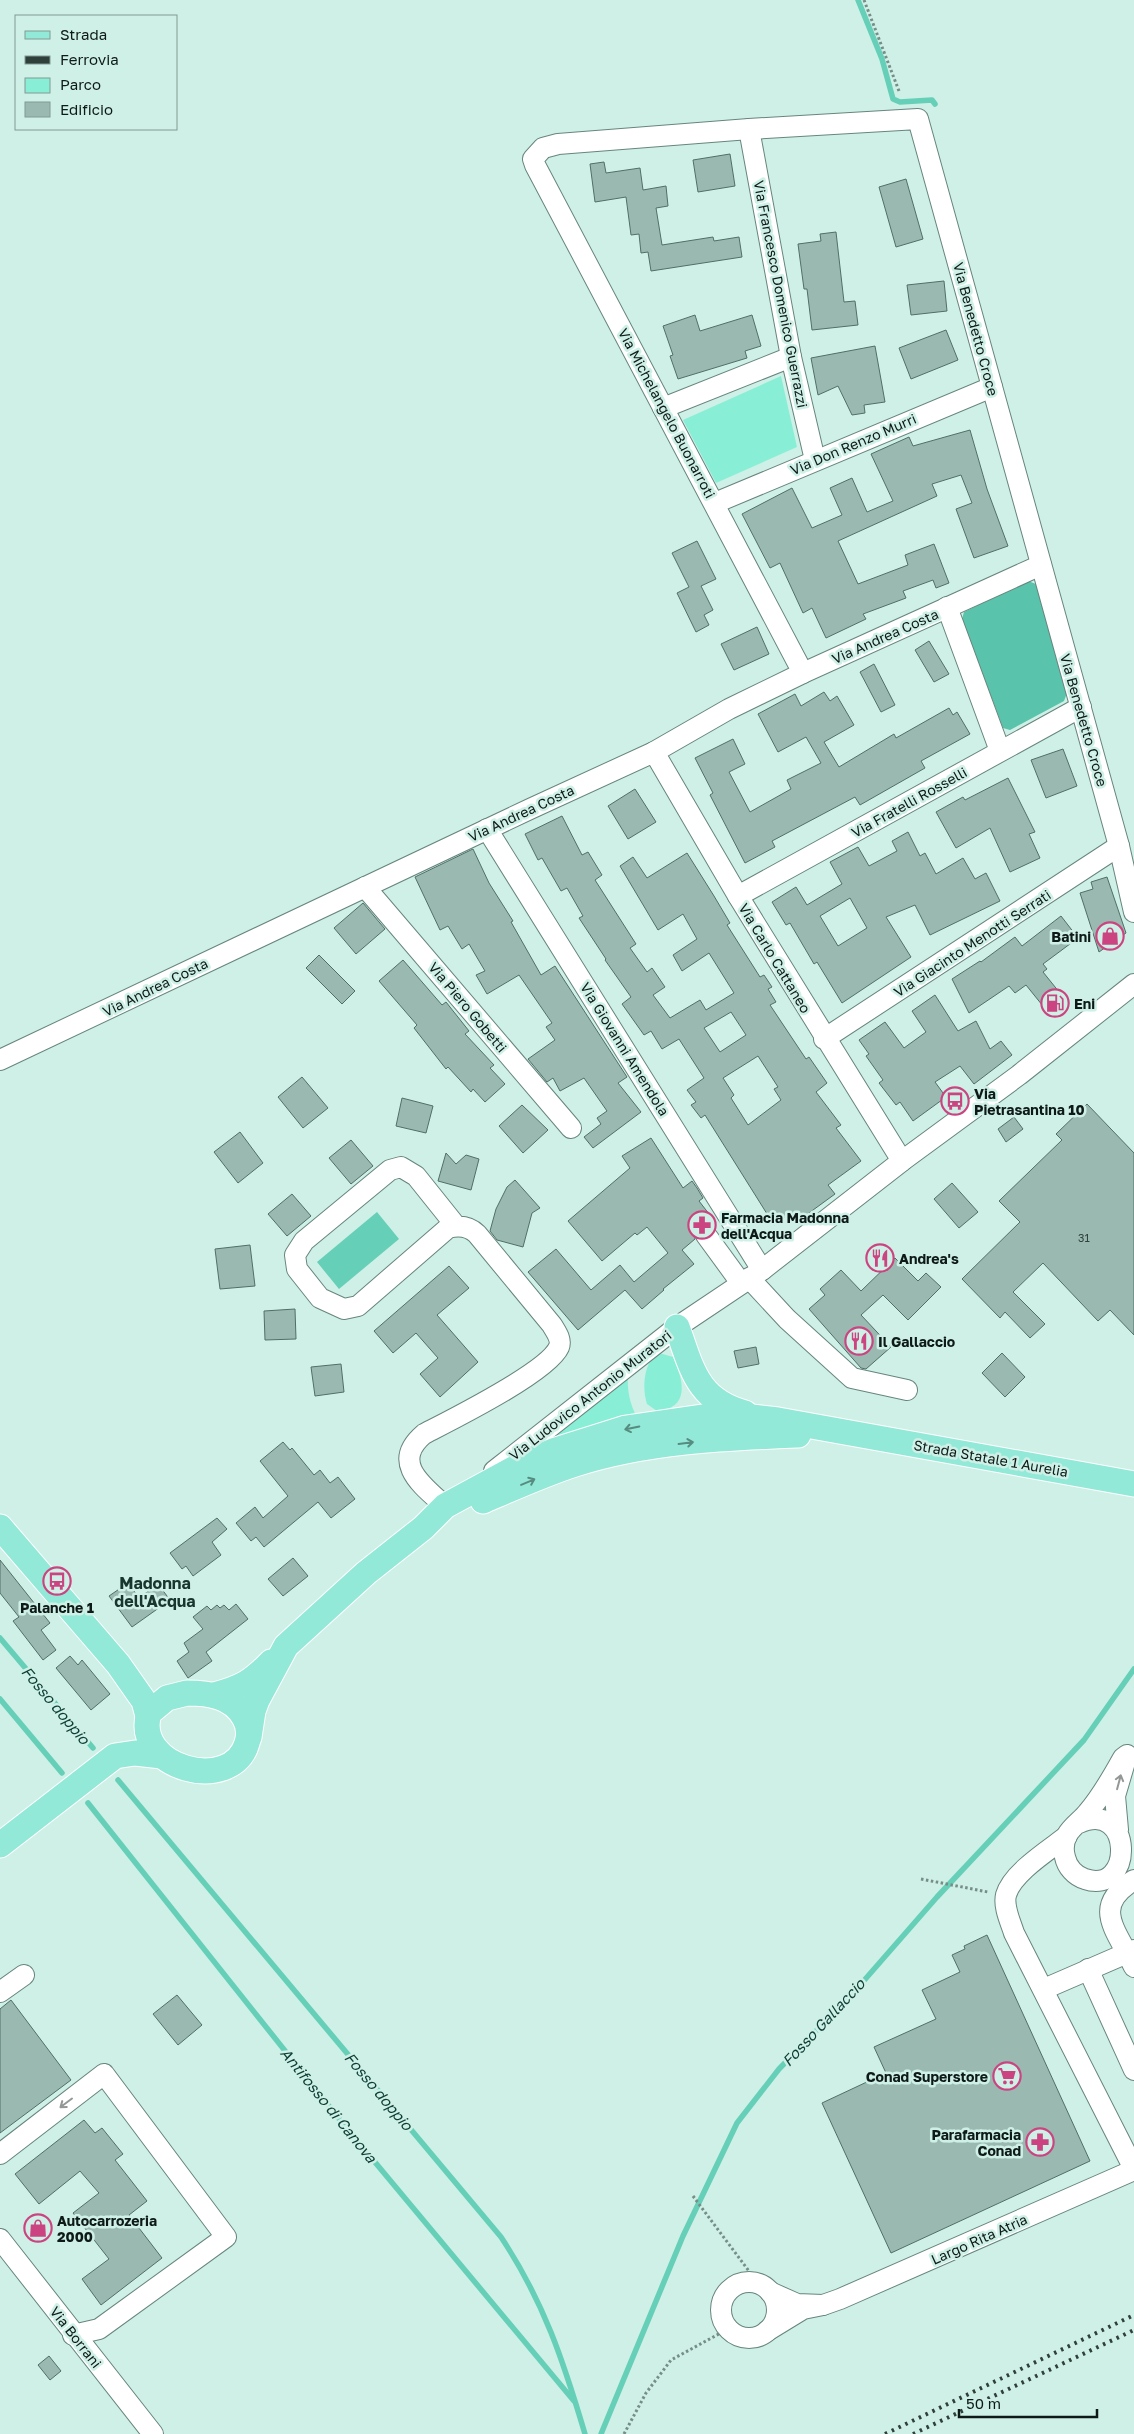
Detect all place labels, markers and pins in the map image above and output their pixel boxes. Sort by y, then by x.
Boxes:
shop icon: Batini [1095,921,1125,951]
place label: Batini [1051,928,1091,945]
fuel station icon: Eni [1040,988,1070,1018]
place label: Eni [1074,995,1095,1012]
place label: Via Pietrasantina 10 [974,1085,1085,1118]
bus stop icon: Via Pietrasantina 10 [940,1086,970,1116]
place label: Farmacia Madonna dell'Acqua [721,1209,849,1242]
pharmacy icon: Farmacia Madonna dell'Acqua [687,1210,717,1240]
restaurant icon: Andrea's [865,1243,895,1273]
place label: Andrea's [899,1250,959,1267]
restaurant icon: Il Gallaccio [844,1326,874,1356]
place label: Il Gallaccio [878,1333,955,1350]
bus stop icon: Palanche 1 [42,1566,72,1596]
place label: Palanche 1 [20,1599,94,1616]
supermarket icon: Conad Superstore [992,2061,1022,2091]
place label: Conad Superstore [866,2068,988,2085]
place label: Parafarmacia Conad [932,2126,1021,2159]
pharmacy icon: Parafarmacia Conad [1025,2127,1055,2157]
place label: Autocarrozeria 2000 [57,2212,157,2245]
shop icon: Autocarrozeria 2000 [23,2213,53,2243]

